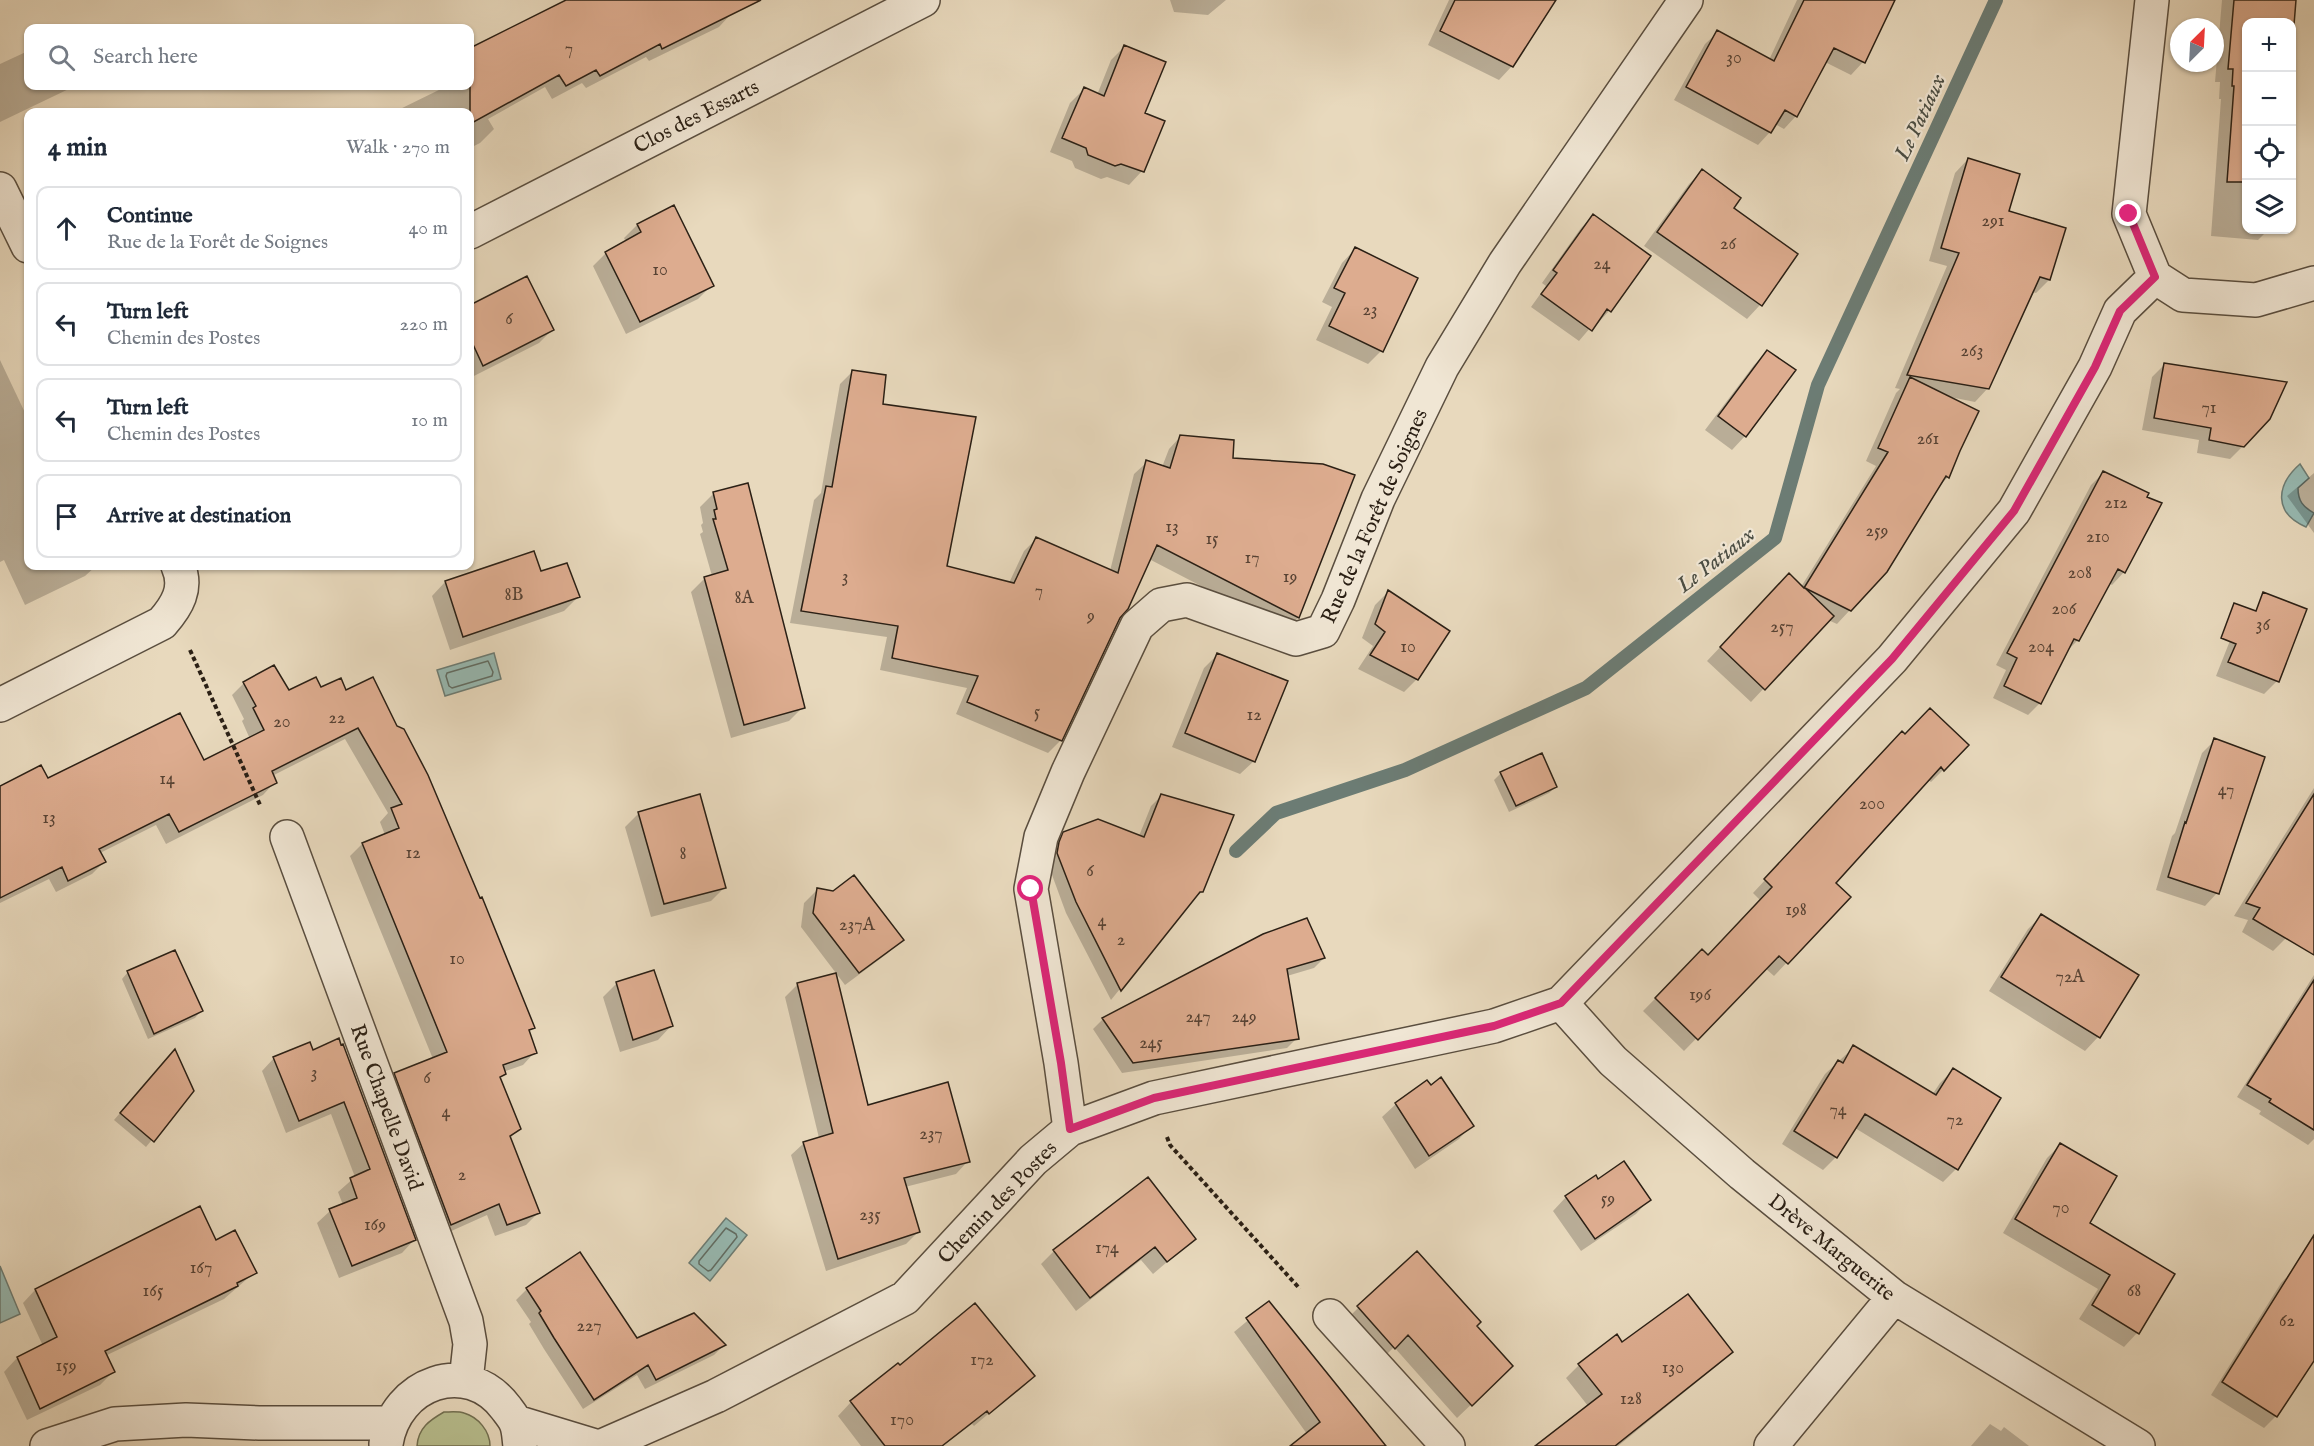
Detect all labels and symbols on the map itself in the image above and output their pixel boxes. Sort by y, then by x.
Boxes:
north arrow [2170,18,2224,72]
house number: 7 [565,38,573,61]
house number: 30 [1726,47,1742,70]
water label: Le Patiaux [1888,70,1953,166]
street label: Clos des Essarts [629,74,764,161]
route end [2115,200,2141,226]
house number: 291 [1982,210,2004,233]
house number: 26 [1720,233,1736,256]
house number: 24 [1593,253,1611,276]
house number: 10 [652,259,668,282]
house number: 23 [1362,299,1378,322]
house number: 6 [505,308,513,331]
house number: 263 [1961,340,1983,363]
house number: 71 [2201,397,2217,420]
street label: Rue de la Forêt de Soignes [1316,405,1435,628]
house number: 261 [1917,428,1939,451]
house number: 212 [2104,492,2128,515]
house number: 13 [1165,516,1179,539]
house number: 259 [1866,520,1888,543]
water label: Le Patiaux [1671,521,1761,601]
house number: 210 [2086,526,2110,549]
house number: 15 [1205,528,1219,551]
house number: 17 [1244,547,1260,570]
house number: 208 [2068,562,2092,585]
house number: 3 [842,566,848,589]
house number: 19 [1283,566,1297,589]
house number: 7 [1035,580,1043,603]
house number: 8B [505,584,524,607]
house number: 8A [734,587,754,610]
house number: 206 [2052,598,2077,621]
house number: 9 [1086,605,1095,628]
house number: 36 [2256,614,2271,637]
house number: 257 [1770,616,1794,639]
house number: 10 [1400,636,1416,659]
house number: 204 [2028,636,2054,659]
house number: 5 [1034,701,1041,724]
house number: 12 [1246,704,1262,727]
house number: 22 [329,707,345,730]
house number: 20 [273,711,291,734]
house number: 14 [159,768,175,791]
house number: 47 [2218,779,2234,802]
house number: 200 [1859,793,1885,816]
house number: 13 [42,807,56,830]
house number: 12 [405,842,421,865]
house number: 8 [679,843,687,866]
house number: 6 [1086,860,1094,883]
route start [1017,875,1043,901]
house number: 198 [1785,899,1807,922]
house number: 4 [1098,910,1107,933]
house number: 237A [839,914,876,937]
house number: 2 [1117,929,1125,952]
house number: 10 [449,948,465,971]
house number: 72A [2055,966,2085,989]
house number: 196 [1689,984,1711,1007]
house number: 247 [1185,1006,1211,1029]
house number: 249 [1231,1006,1257,1029]
street label: Rue Chapelle David [343,1021,428,1195]
house number: 245 [1139,1032,1163,1055]
house number: 3 [311,1062,317,1085]
house number: 6 [423,1067,431,1090]
house number: 74 [1829,1099,1847,1122]
house number: 4 [442,1101,451,1124]
house number: 72 [1947,1109,1963,1132]
house number: 237 [919,1123,943,1146]
street label: Chemin des Postes [933,1136,1064,1270]
house number: 2 [458,1164,466,1187]
house number: 59 [1601,1188,1615,1211]
street label: Drève Marguerite [1762,1189,1901,1308]
house number: 70 [2052,1197,2070,1220]
house number: 235 [859,1204,881,1227]
house number: 169 [364,1214,386,1237]
house number: 174 [1095,1237,1119,1260]
house number: 167 [190,1257,212,1280]
house number: 165 [143,1280,164,1303]
house number: 68 [2127,1280,2141,1303]
house number: 62 [2279,1310,2295,1333]
house number: 227 [576,1315,602,1338]
house number: 172 [970,1349,994,1372]
house number: 159 [55,1355,77,1378]
house number: 130 [1662,1357,1684,1380]
house number: 128 [1620,1388,1642,1411]
house number: 170 [890,1409,914,1432]

